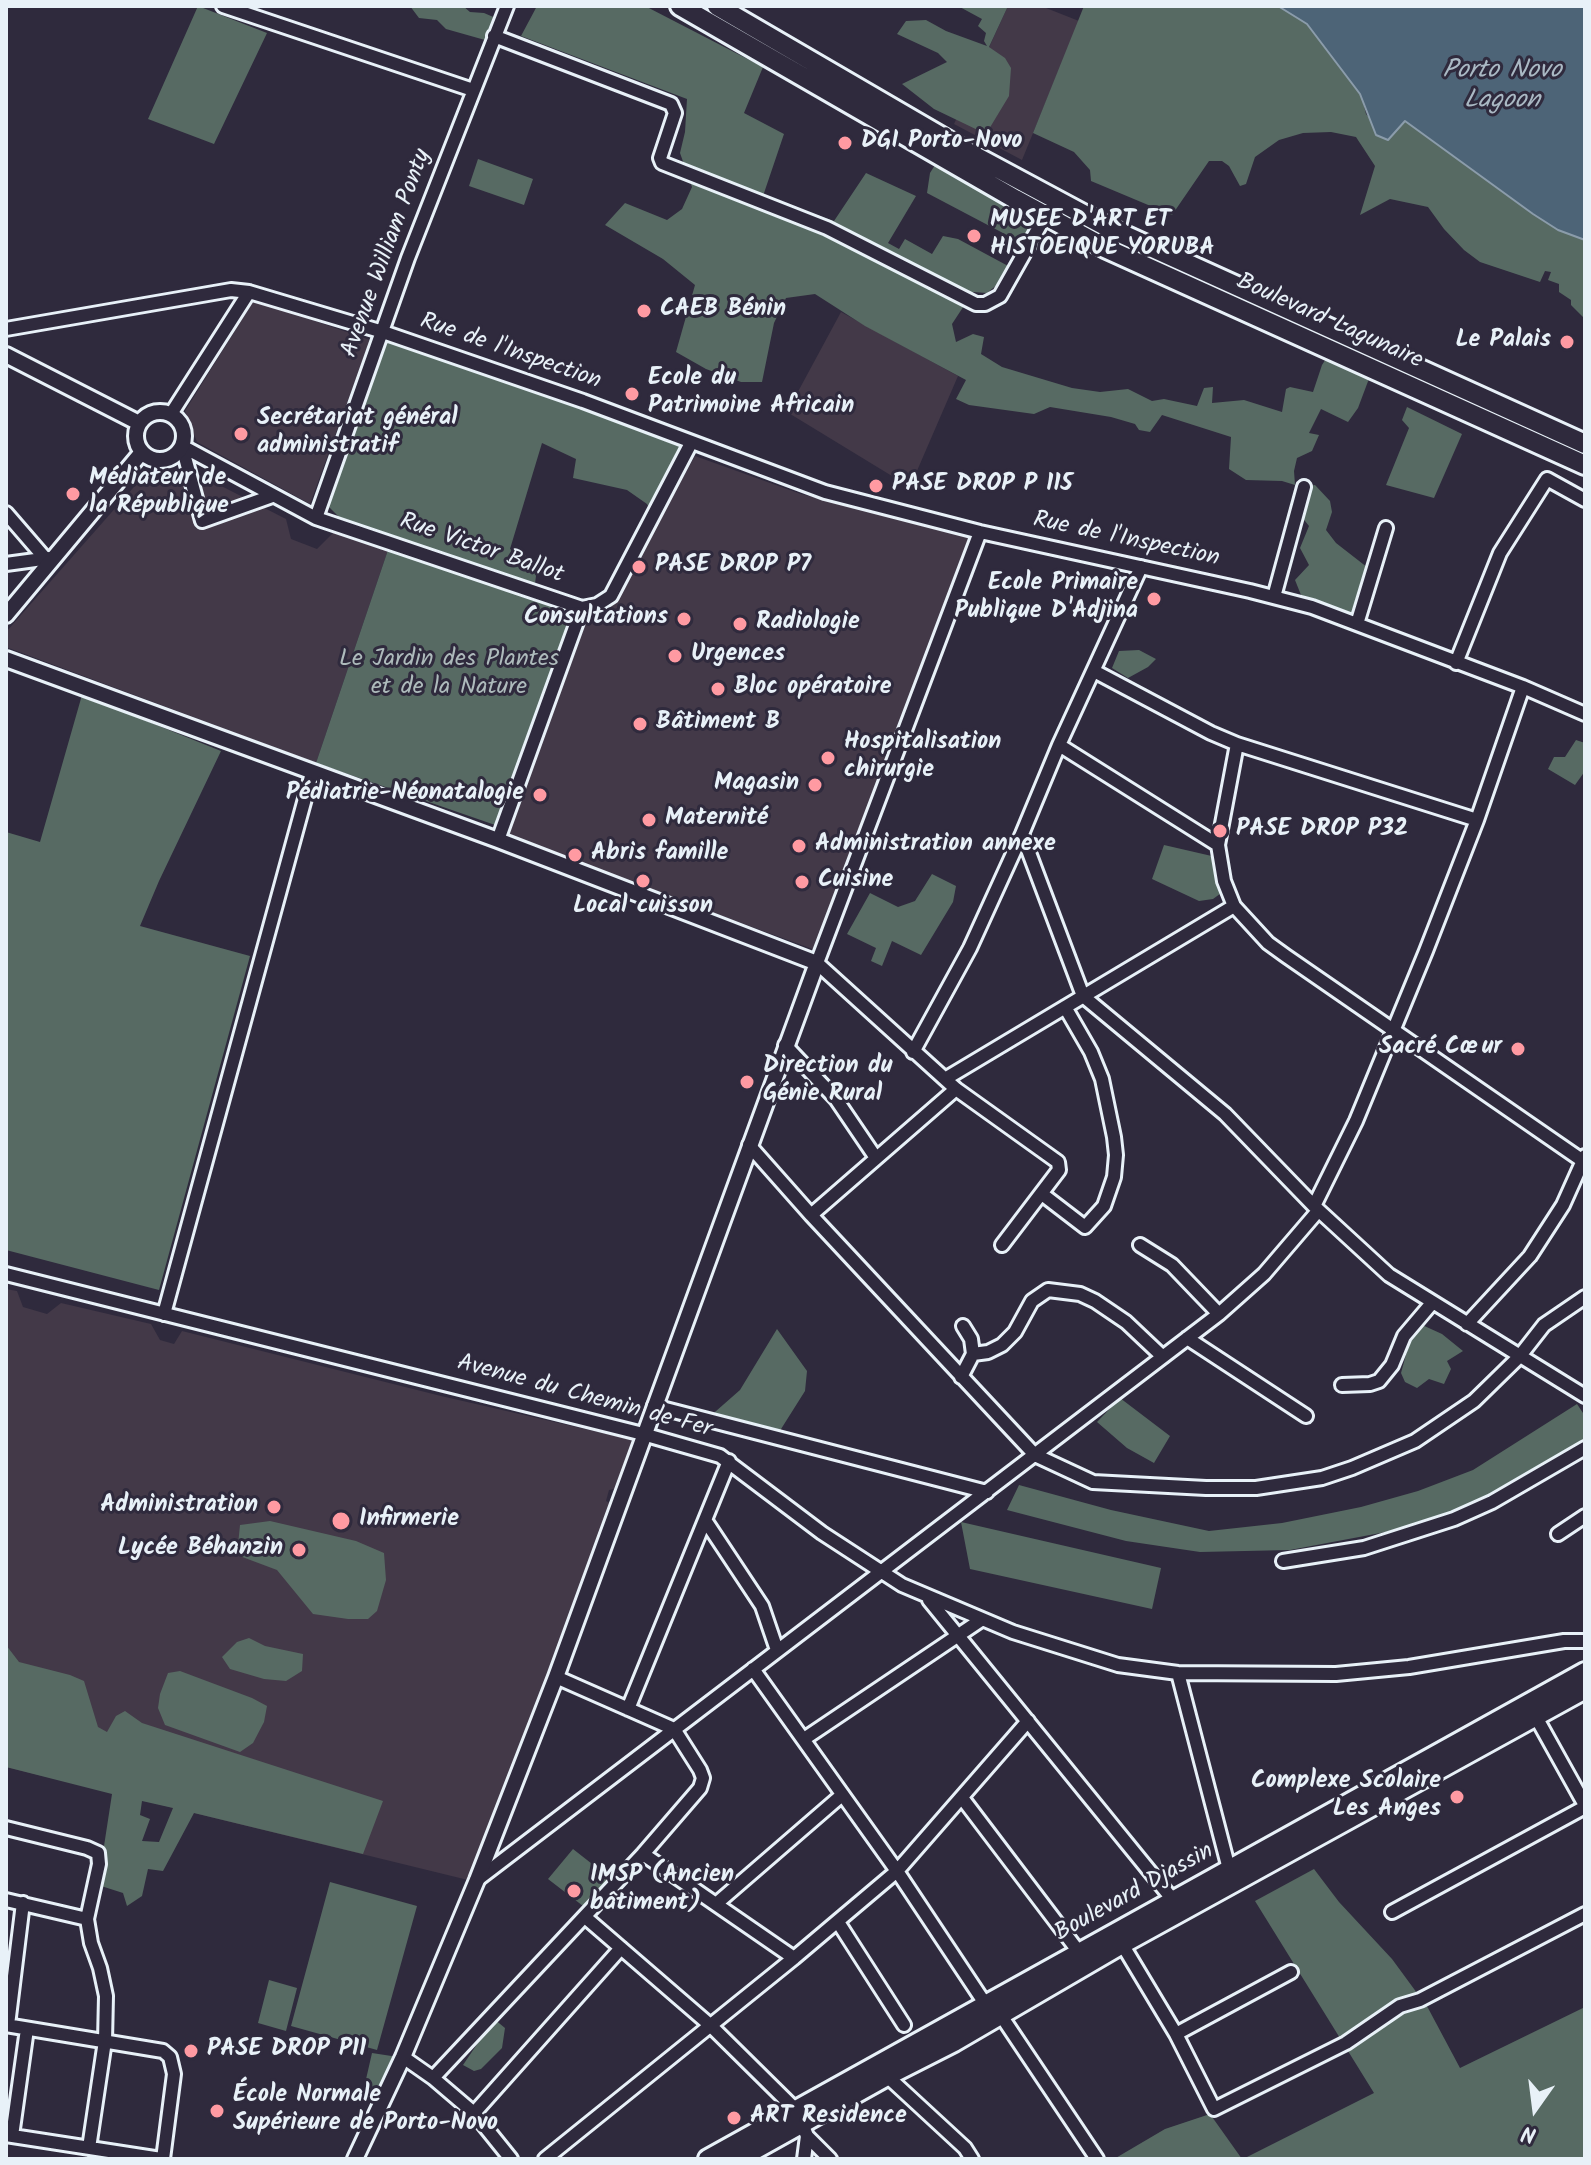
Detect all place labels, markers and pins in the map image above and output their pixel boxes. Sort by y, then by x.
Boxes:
place label: DGI Porto-Novo [861,129,1022,157]
marker: DGI Porto-Novo [836,134,854,152]
place label: MUSEE D'ART ET HISTOEIQUE YORUBA [990,208,1215,264]
marker: MUSEE D'ART ET HISTOEIQUE YORUBA [965,227,983,245]
place label: CAEB Bénin [660,297,786,325]
marker: CAEB Bénin [635,302,653,320]
place label: Le Palais [1455,328,1551,356]
marker: Le Palais [1558,333,1576,351]
place label: Ecole du Patrimoine Africain [648,366,854,422]
marker: Ecole du Patrimoine Africain [623,385,641,403]
place label: Secrétariat général administratif [257,406,458,462]
marker: Secrétariat général administratif [232,425,250,443]
place label: Médiateur de la République [89,466,229,522]
place label: PASE DROP P 115 [892,472,1073,500]
marker: PASE DROP P 115 [867,477,885,495]
marker: Médiateur de la République [64,485,82,503]
place label: PASE DROP P7 [655,553,811,581]
marker: PASE DROP P7 [630,558,648,576]
place label: Ecole Primaire Publique D'Adjina [955,571,1138,627]
marker: Ecole Primaire Publique D'Adjina [1145,590,1163,608]
place label: Consultations [524,605,668,633]
marker: Consultations [675,610,693,628]
place label: Radiologie [756,610,860,638]
marker: Radiologie [731,615,749,633]
place label: Urgences [691,642,785,670]
marker: Urgences [666,647,684,665]
place label: Bloc opératoire [734,675,891,703]
marker: Bloc opératoire [709,680,727,698]
place label: Bâtiment B [656,710,780,738]
marker: Bâtiment B [631,715,649,733]
place label: Hospitalisation chirurgie [844,730,1001,786]
marker: Hospitalisation chirurgie [819,749,837,767]
place label: Magasin [714,771,799,799]
marker: Magasin [806,776,824,794]
place label: Pédiatrie-Néonatalogie [286,781,524,809]
marker: Pédiatrie-Néonatalogie [531,786,549,804]
place label: Maternité [665,806,768,834]
marker: Maternité [640,811,658,829]
place label: PASE DROP P32 [1236,817,1408,845]
marker: PASE DROP P32 [1211,822,1229,840]
place label: Administration annexe [815,832,1056,860]
marker: Administration annexe [790,837,808,855]
place label: Abris famille [591,841,728,869]
marker: Abris famille [566,846,584,864]
place label: Cuisine [818,868,893,896]
marker: Local cuisson [634,872,652,890]
marker: Cuisine [793,873,811,891]
place label: Local cuisson [573,894,713,922]
place label: Sacré Cœur [1379,1035,1502,1063]
marker: Sacré Cœur [1509,1040,1527,1058]
place label: Direction du Génie Rural [763,1054,893,1110]
marker: Direction du Génie Rural [738,1073,756,1091]
place label: Administration [100,1493,258,1521]
marker: Administration [265,1498,283,1516]
place label: Infirmerie [359,1507,459,1535]
marker: Infirmerie [330,1510,352,1532]
place label: Lycée Béhanzin [118,1536,283,1564]
marker: Lycée Béhanzin [290,1541,308,1559]
place label: Complexe Scolaire Les Anges [1251,1769,1441,1825]
marker: Complexe Scolaire Les Anges [1448,1788,1466,1806]
place label: IMSP (Ancien bâtiment) [590,1863,734,1919]
marker: IMSP (Ancien bâtiment) [565,1882,583,1900]
place label: PASE DROP P11 [207,2037,366,2065]
marker: PASE DROP P11 [182,2042,200,2060]
place label: École Normale Supérieure de Porto-Novo [233,2083,498,2139]
marker: École Normale Supérieure de Porto-Novo [208,2102,226,2120]
place label: ART Residence [750,2104,907,2132]
marker: ART Residence [725,2109,743,2127]

